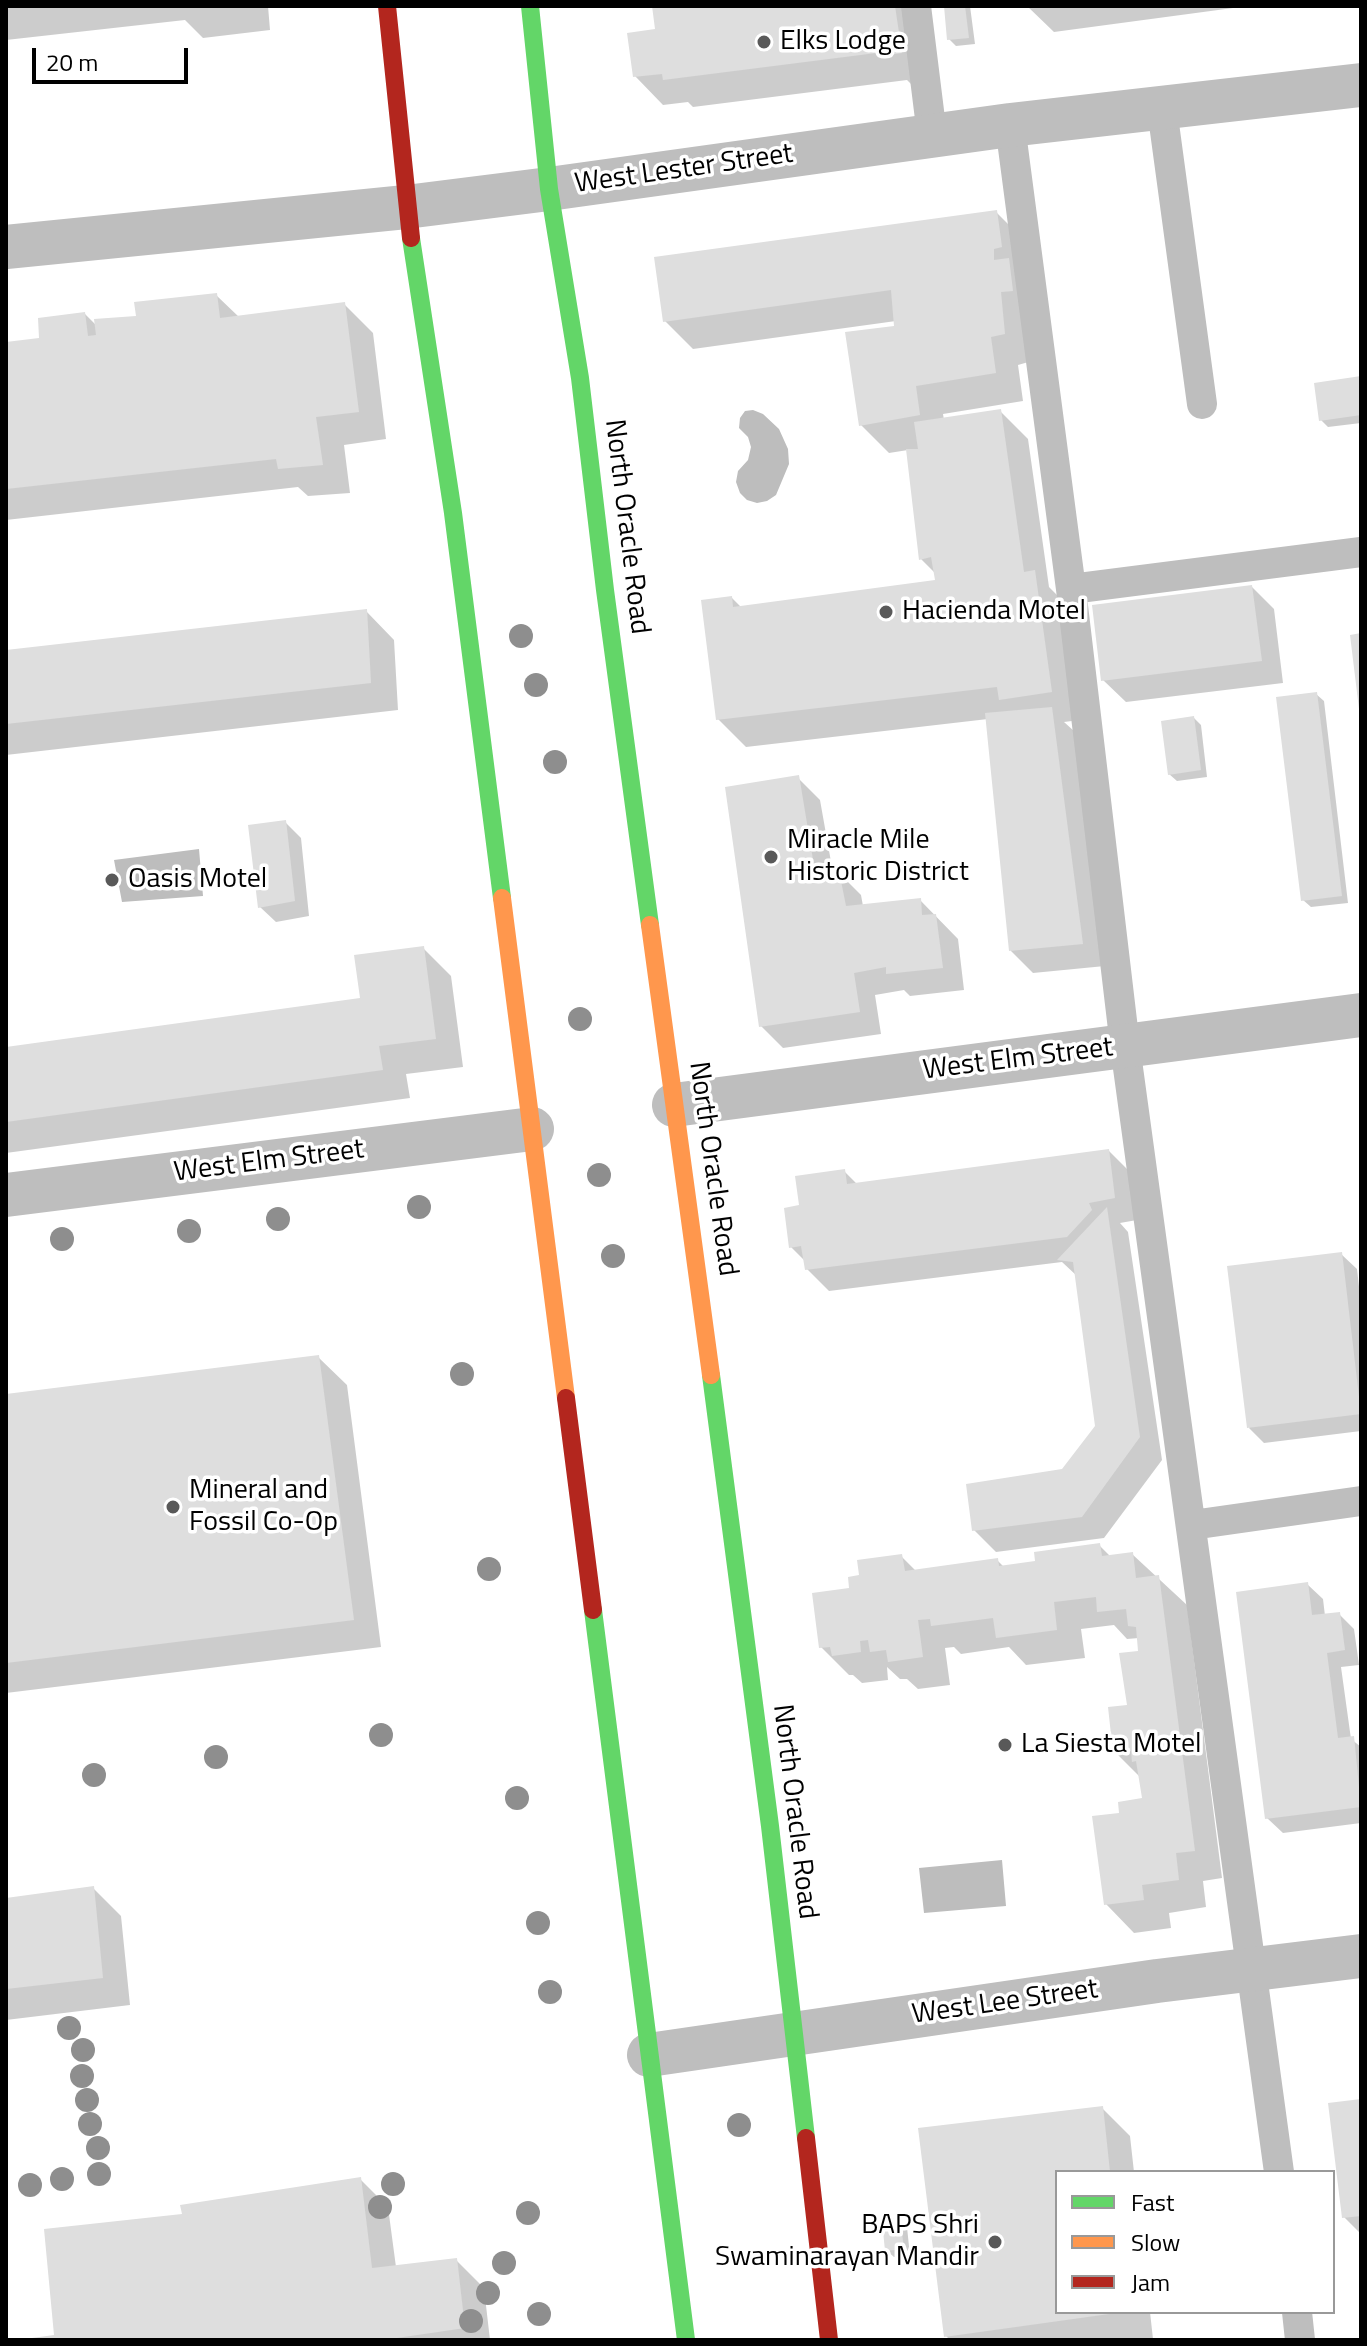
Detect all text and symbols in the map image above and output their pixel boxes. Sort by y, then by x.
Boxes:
place label: Elks Lodge [780,25,906,59]
scale bar [36,32,192,82]
marker: Elks Lodge [755,33,773,51]
text: 20 m [46,44,98,80]
street label: West Lester Street [573,138,795,202]
street label: North Oracle Road [596,418,656,636]
place label: Hacienda Motel [902,595,1086,629]
marker: Hacienda Motel [877,603,895,621]
place label: Miracle Mile Historic District [787,824,969,890]
marker: Miracle Mile Historic District [762,848,780,866]
place label: Oasis Motel [128,863,267,897]
marker: Oasis Motel [103,871,121,889]
street label: West Elm Street [921,1032,1115,1088]
street label: North Oracle Road [680,1060,744,1278]
street label: West Elm Street [172,1134,366,1190]
place label: Mineral and Fossil Co-Op [189,1474,338,1540]
marker: Mineral and Fossil Co-Op [164,1498,182,1516]
street label: North Oracle Road [764,1703,824,1921]
place label: La Siesta Motel [1021,1728,1202,1762]
marker: La Siesta Motel [996,1736,1014,1754]
street label: West Lee Street [910,1973,1100,2033]
legend [1055,2170,1335,2314]
text: Fast [1131,2184,1174,2220]
place label: BAPS Shri Swaminarayan Mandir [715,2209,979,2275]
text: Slow [1131,2224,1180,2260]
marker: BAPS Shri Swaminarayan Mandir [986,2233,1004,2251]
text: Jam [1131,2264,1170,2300]

